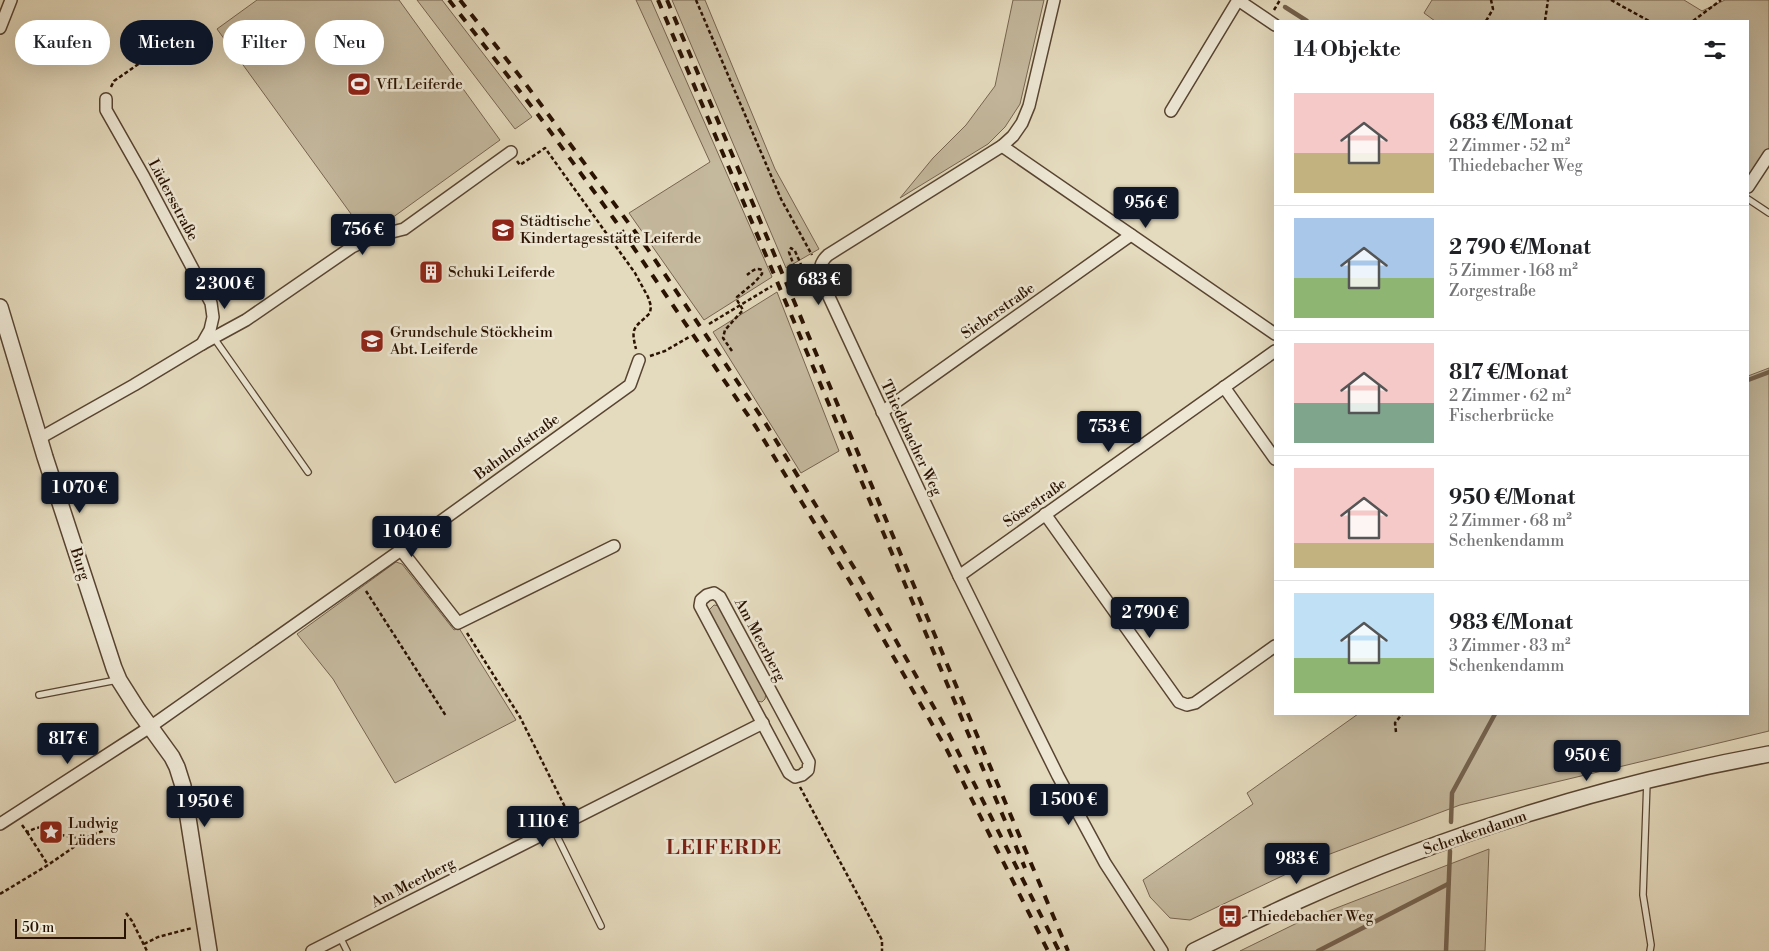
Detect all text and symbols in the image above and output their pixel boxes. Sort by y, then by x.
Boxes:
chip: Kaufen [15,20,110,65]
chip: Mieten [120,20,213,65]
chip: Filter [223,20,305,65]
chip: Neu [315,20,384,65]
icon: filters [1701,36,1729,64]
text: 14 Objekte [1294,37,1401,63]
sports icon: VfL Leiferde [346,71,372,97]
place label: VfL Leiferde [375,75,463,94]
text: 683 €/Monat [1449,110,1573,136]
icon: home [1334,113,1394,173]
text: 2 Zimmer · 52 m² [1449,136,1570,156]
street label: Lüdersstraße [144,156,202,244]
text: Thiedebacher Weg [1449,156,1583,176]
pin: 956 € [1111,186,1181,229]
text: 956 € [1124,193,1168,213]
place label: Städtische Kindertagesstätte Leiferde [520,212,701,248]
pin: 756 € [328,214,398,256]
school or university icon: Städtische Kindertagesstätte Leiferde [490,217,516,243]
text: 756 € [342,220,384,240]
text: 2 790 €/Monat [1449,235,1591,261]
icon: home [1334,238,1394,298]
building icon: Schuki Leiferde [418,259,444,285]
text: 5 Zimmer · 168 m² [1449,261,1578,281]
place label: Schuki Leiferde [448,263,555,282]
pin: 683 € [784,264,854,306]
pin: 2 300 € [179,268,271,310]
text: 683 € [798,270,840,290]
text: 2 300 € [196,274,254,294]
street label: Sieberstraße [957,279,1039,343]
text: Zorgestraße [1449,281,1536,301]
place label: Grundschule Stöckheim Abt. Leiferde [389,323,553,359]
school or university icon: Grundschule Stöckheim Abt. Leiferde [359,328,385,354]
text: 817 €/Monat [1449,360,1568,386]
icon: home [1334,363,1394,423]
street label: Thiedebacher Weg [876,377,946,499]
text: 2 Zimmer · 62 m² [1449,386,1571,406]
text: Fischerbrücke [1449,406,1554,426]
street label: Bahnhofstraße [470,410,563,485]
pin: 753 € [1074,410,1144,453]
text: 753 € [1088,417,1130,437]
pin: 1 070 € [34,472,126,514]
street label: Sösestraße [1000,474,1070,532]
text: 1 070 € [52,478,108,498]
text: 950 €/Monat [1449,485,1575,511]
icon: home [1334,488,1394,548]
text: 2 Zimmer · 68 m² [1449,511,1572,531]
pin: 1 040 € [366,516,458,558]
text: 1 040 € [383,522,441,542]
text: Schenkendamm [1449,531,1564,551]
street label: Burg [66,544,94,583]
street label: Am Meerberg [730,594,790,685]
pin: 2 790 € [1104,596,1196,639]
text: 2 790 € [1122,603,1178,623]
text: 983 €/Monat [1449,610,1573,636]
icon: home [1334,613,1394,673]
text: 3 Zimmer · 83 m² [1449,636,1571,656]
text: Schenkendamm [1449,656,1564,676]
pin: 817 € [33,722,103,765]
text: 817 € [48,729,88,749]
pin: 950 € [1552,740,1622,782]
text: 950 € [1565,746,1609,766]
pin: 1 500 € [1023,784,1115,826]
pin: 1 950 € [159,786,251,828]
text: 1 500 € [1041,790,1097,810]
text: 1 950 € [178,792,232,812]
pin: 1 110 € [497,806,589,848]
street label: Schenkendamm [1421,806,1529,860]
text: 1 110 € [518,812,568,832]
place label: Ludwig Lüders [68,814,118,850]
place icon: Ludwig Lüders [38,819,64,845]
district label: LEIFERDE [666,836,782,861]
pin: 983 € [1262,842,1332,885]
text: 983 € [1276,849,1318,869]
street label: Am Meerberg [367,854,458,913]
bus stop icon: Thiedebacher Weg [1217,903,1243,929]
place label: Thiedebacher Weg [1248,907,1374,926]
scale bar [15,916,126,939]
text: 50 m [22,919,54,937]

